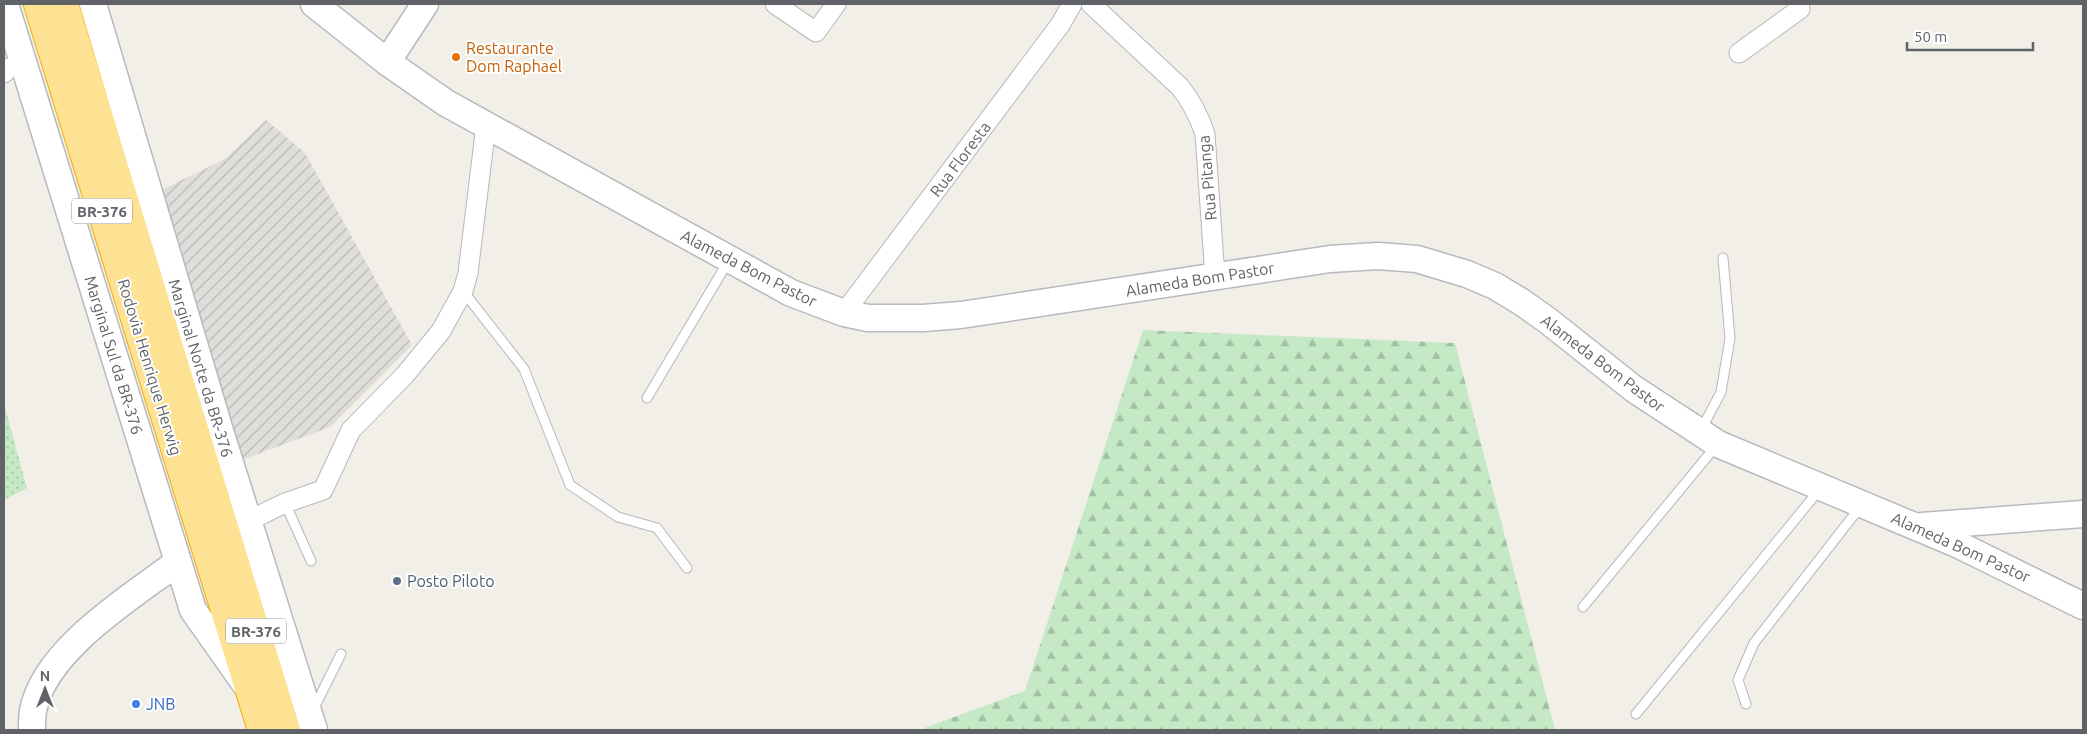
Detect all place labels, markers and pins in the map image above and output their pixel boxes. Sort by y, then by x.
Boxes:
place label: Restaurante Dom Raphael [466,39,562,75]
marker: Restaurante Dom Raphael [450,51,462,63]
place label: Posto Piloto [407,572,495,590]
marker: Posto Piloto [391,575,403,587]
place label: JNB [146,695,175,713]
marker: JNB [130,698,142,710]

